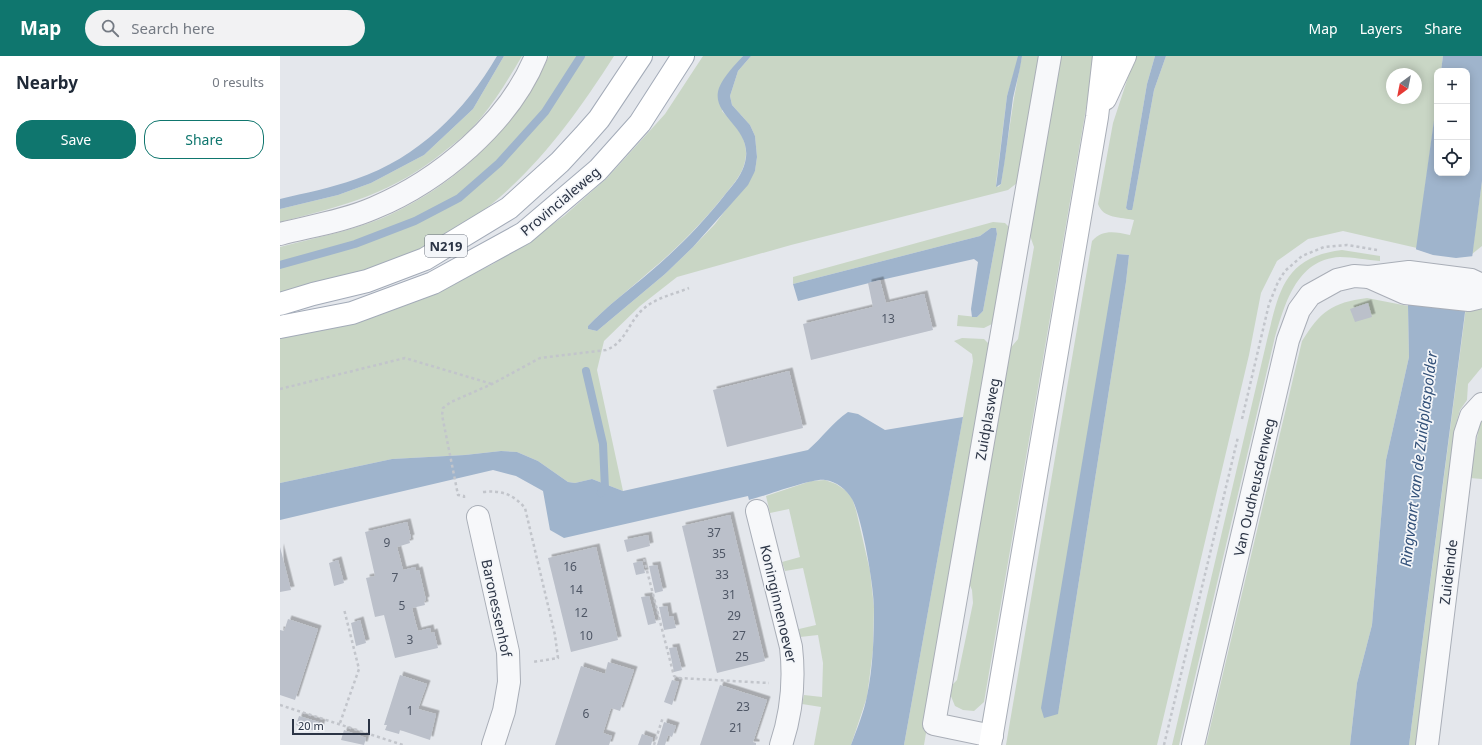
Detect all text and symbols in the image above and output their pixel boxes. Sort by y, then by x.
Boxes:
search box [85,10,365,46]
text: Map [20,15,61,41]
icon: search [99,17,121,39]
text: Search here [131,18,215,38]
text: Map [1309,19,1338,38]
text: Layers [1360,19,1402,38]
text: Share [1424,19,1462,38]
north arrow [1386,68,1422,104]
map controls [1434,68,1470,176]
button: + [1434,68,1470,104]
text: Nearby [16,71,78,94]
text: 0 results [212,73,264,91]
button: − [1434,104,1470,140]
button: Save [16,120,136,159]
button: Share [144,120,264,159]
button: locate [1434,140,1470,176]
street label: Provincialeweg [516,162,604,240]
road number: N219 [425,235,467,257]
house number: 13 [881,310,895,327]
water label: Ringvaart van de Zuidplaspolder [1395,349,1441,568]
street label: Zuidplasweg [970,376,1004,462]
street label: Van Oudheusdenweg [1229,416,1279,558]
house number: 37 [707,524,721,541]
house number: 9 [384,534,391,551]
street label: Zuideinde [1435,538,1461,606]
street label: Koninginnenoever [756,543,802,665]
house number: 35 [712,545,726,562]
street label: Baronessenhof [477,557,517,660]
house number: 16 [563,558,577,575]
house number: 33 [715,566,729,583]
house number: 7 [392,569,399,586]
house number: 14 [569,581,583,598]
house number: 31 [722,586,736,603]
house number: 5 [399,597,406,614]
house number: 12 [574,604,588,621]
house number: 29 [727,607,741,624]
house number: 10 [579,627,593,644]
house number: 27 [732,627,746,644]
house number: 3 [407,631,414,648]
house number: 25 [735,648,749,665]
house number: 23 [736,698,750,715]
house number: 1 [407,702,413,719]
house number: 6 [583,705,590,722]
scale bar [292,717,370,736]
text: 20 m [298,718,324,733]
house number: 21 [729,719,743,736]

